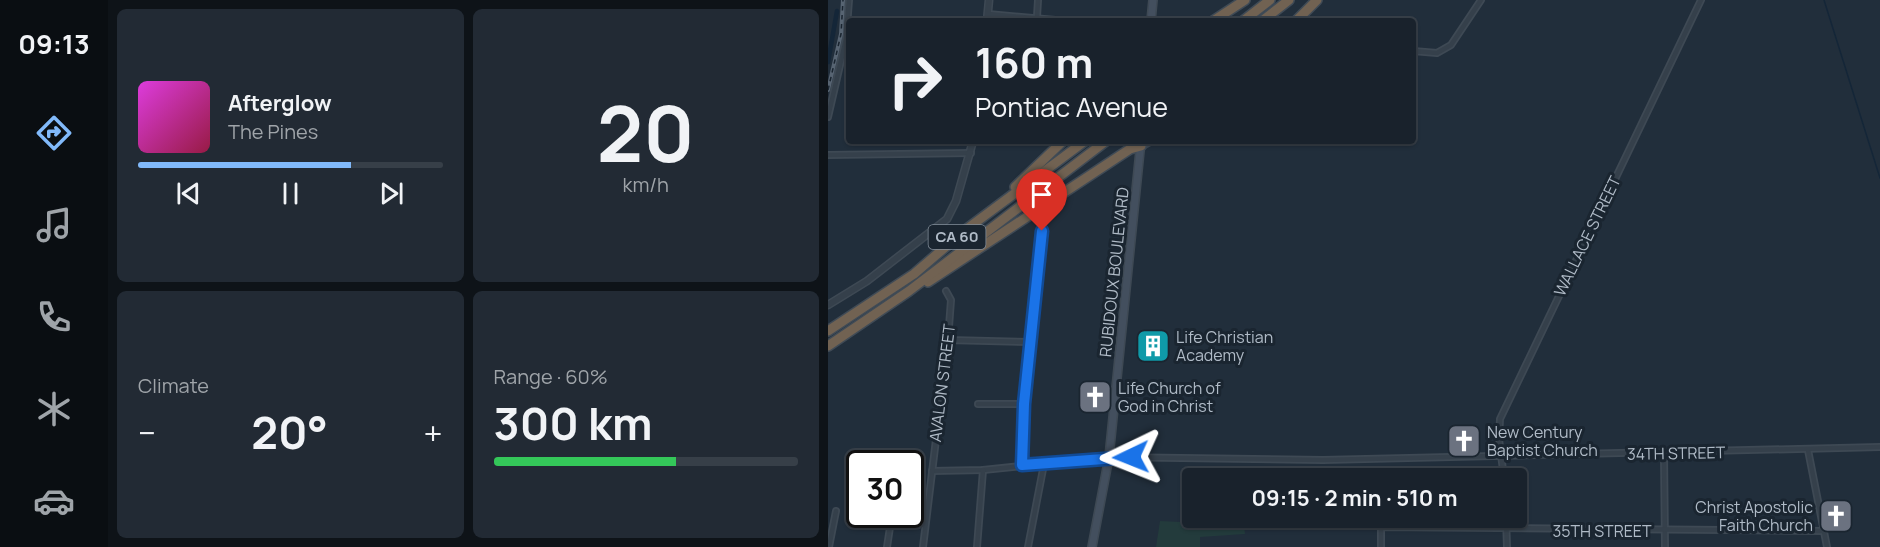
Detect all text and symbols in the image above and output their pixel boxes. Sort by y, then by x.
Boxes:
text: 09:13 [18,25,90,62]
text: 160 m [975,33,1093,91]
icon: right [876,42,954,120]
text: 20 [597,79,695,185]
text: Afterglow [228,88,332,118]
text: Pontiac Avenue [975,88,1168,125]
icon: directions [33,112,75,154]
text: The Pines [228,118,318,145]
pin [1016,169,1067,231]
text: km/h [622,171,669,198]
street label: WALLACE STREET [1548,172,1626,300]
icon: previous [172,177,205,210]
icon: pause [274,177,307,210]
icon: next [375,177,408,210]
icon: arrive [1025,178,1058,211]
street label: RUBIDOUX BOULEVARD [1094,186,1134,358]
icon: music [33,204,75,246]
road number: CA 60 [928,225,986,249]
icon: phone [33,296,75,338]
street label: AVALON STREET [924,322,960,443]
place label: Life Christian Academy [1176,326,1273,366]
building icon: Life Christian Academy [1135,328,1171,364]
text: Range · 60% [494,363,608,390]
text: Climate [138,372,209,399]
place label: Life Church of God in Christ [1118,377,1221,417]
church icon: Life Church of God in Christ [1077,379,1113,415]
icon: climate [33,388,75,430]
text: 300 km [494,392,653,454]
text: 20° [251,401,328,463]
text: − [138,410,156,455]
text: + [423,410,443,455]
place label: New Century Baptist Church [1487,421,1598,461]
church icon: New Century Baptist Church [1446,423,1482,459]
position arrow [1099,425,1163,489]
street label: 34TH STREET [1627,441,1726,465]
speed limit sign: 30 [846,450,924,528]
icon: car [33,480,75,522]
text: 09:15 · 2 min · 510 m [1252,483,1457,513]
place label: Christ Apostolic Faith Church [1695,496,1813,536]
church icon: Christ Apostolic Faith Church [1818,498,1854,534]
street label: 35TH STREET [1552,520,1652,542]

